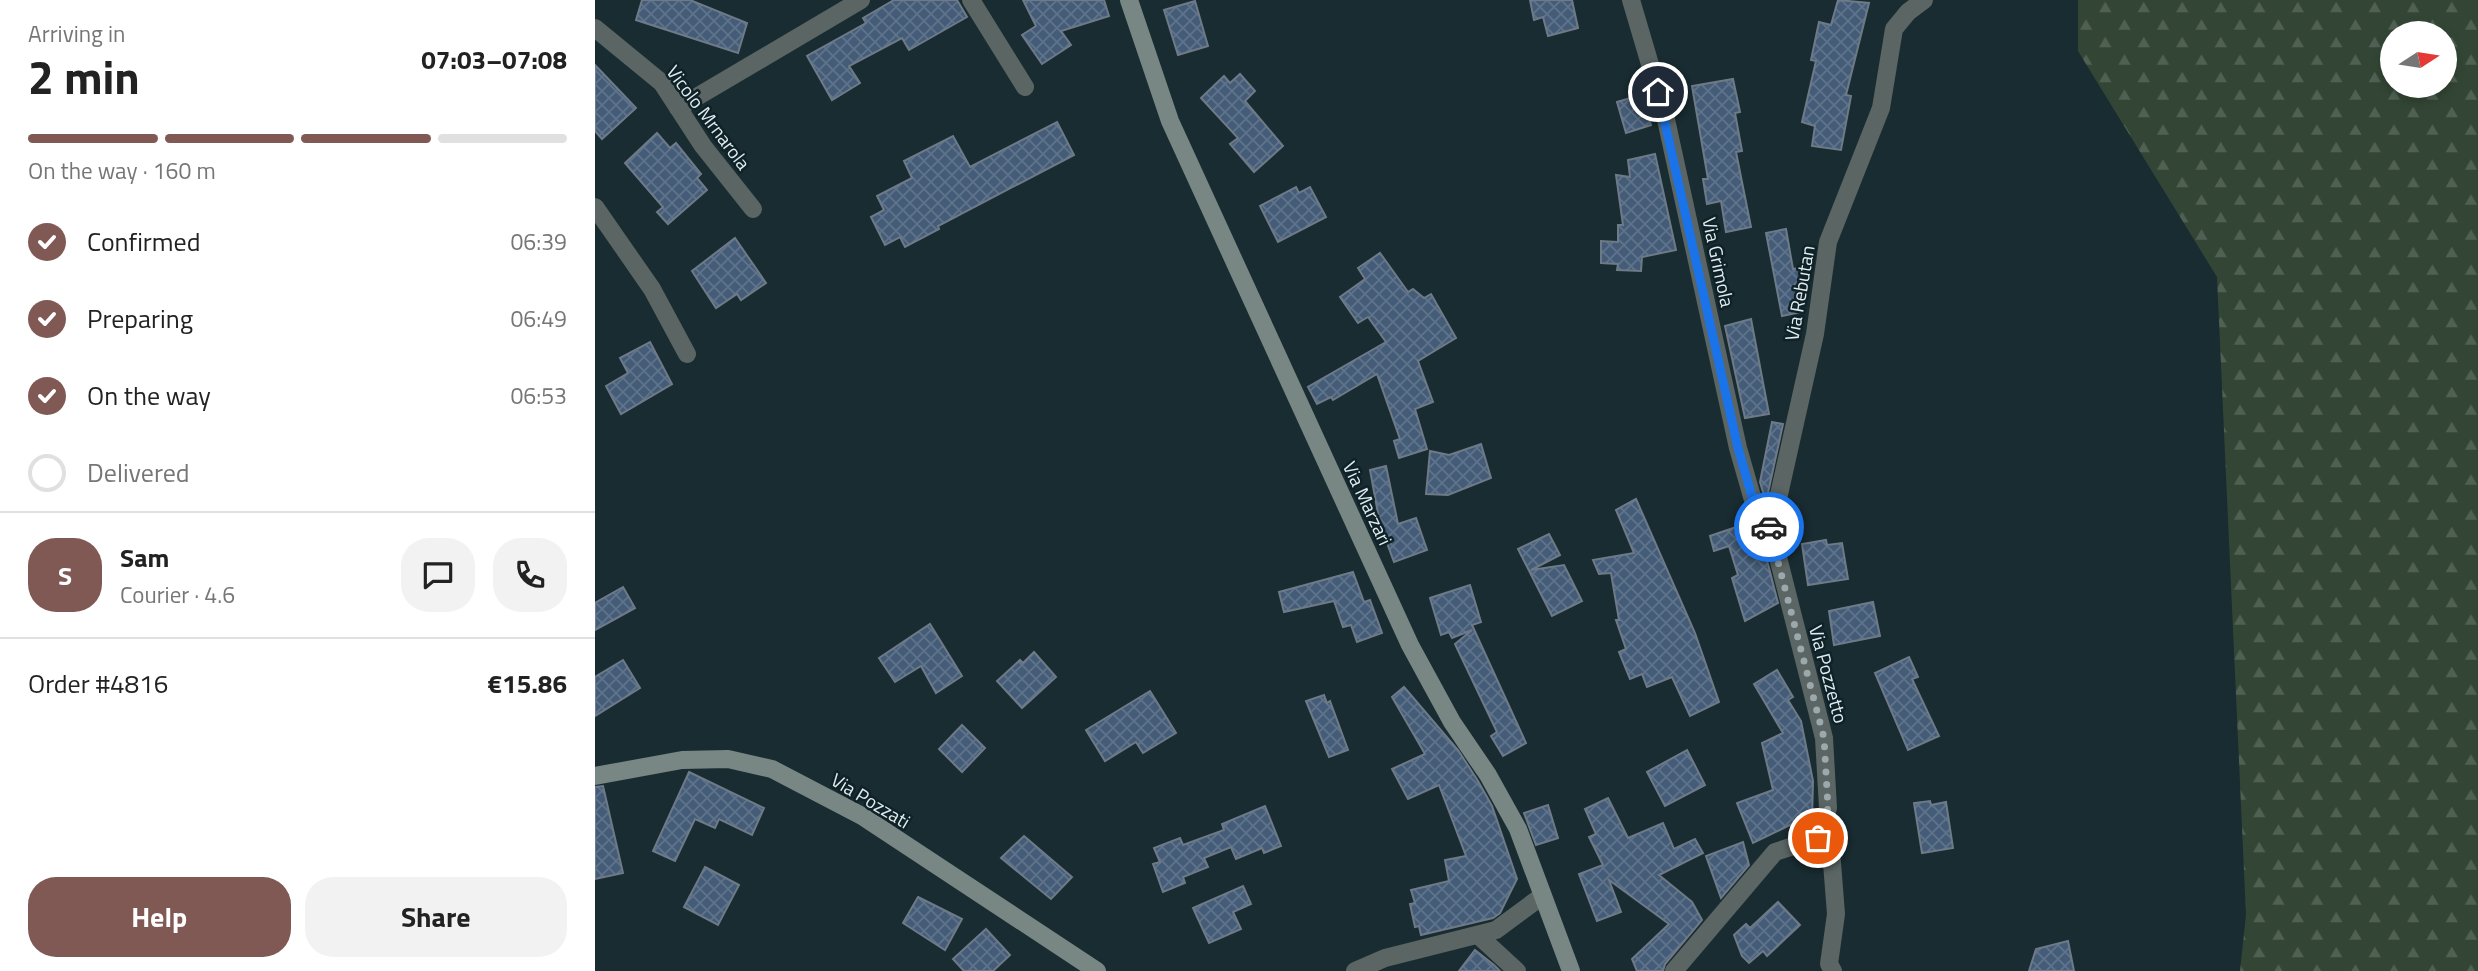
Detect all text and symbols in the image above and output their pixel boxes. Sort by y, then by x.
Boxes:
text: Arriving in [28,16,125,51]
north arrow [2380,21,2457,98]
map controls [2380,21,2457,98]
text: 07:03–07:08 [421,40,567,79]
text: 2 min [28,42,140,112]
street label: Vicolo Mrnarola [660,59,758,176]
pin [1628,62,1688,122]
icon: home [1639,73,1677,111]
text: On the way · 160 m [28,153,216,188]
street label: Via Grimola [1695,214,1743,310]
text: Confirmed [87,222,201,261]
icon: check [28,223,66,261]
text: 06:39 [510,224,567,259]
street label: Via Rebutan [1776,243,1822,343]
text: Preparing [87,299,193,338]
icon: check [28,300,66,338]
text: 06:49 [510,301,567,336]
text: On the way [87,376,211,415]
icon: check [28,377,66,415]
text: 06:53 [510,378,567,413]
text: Delivered [87,453,190,492]
street label: Via Marzari [1336,456,1400,550]
courier [1734,492,1804,562]
icon: car [1750,508,1788,546]
text: Sam [120,538,169,577]
button: chat [401,538,475,612]
button: phone [493,538,567,612]
text: S [58,556,72,595]
text: Courier · 4.6 [120,577,235,612]
street label: Via Pozzetto [1802,622,1856,726]
text: Order #4816 [28,664,168,703]
text: €15.86 [488,664,567,703]
street label: Via Pozzati [826,765,916,835]
pin [1788,808,1848,868]
icon: bag [1799,819,1837,857]
button: Help [28,877,291,957]
button: Share [305,877,567,957]

